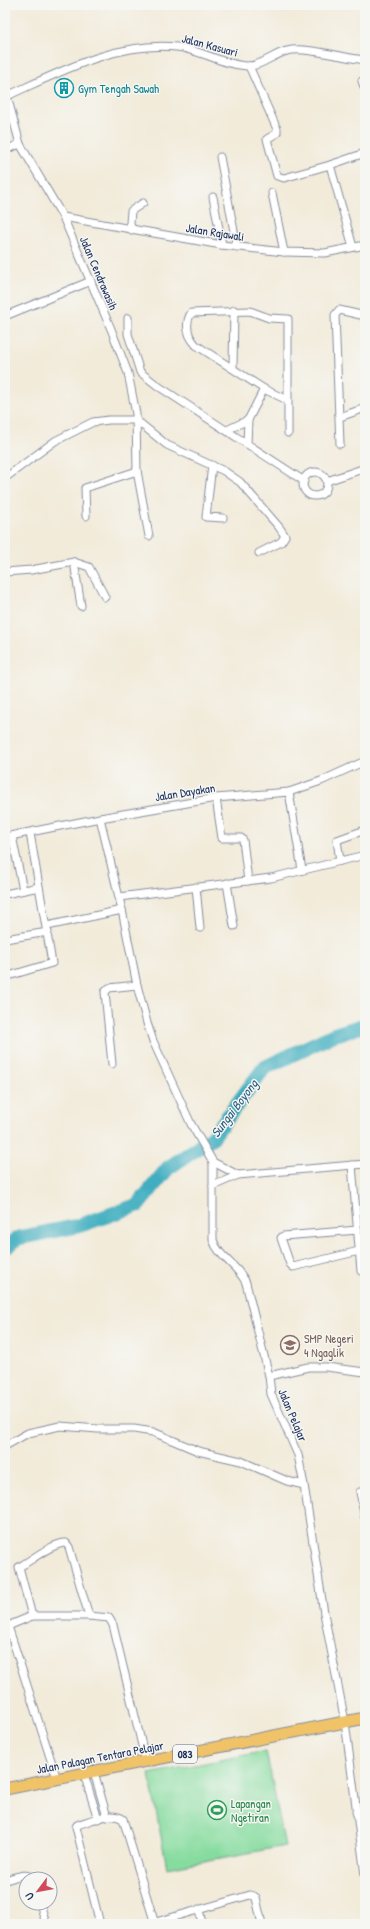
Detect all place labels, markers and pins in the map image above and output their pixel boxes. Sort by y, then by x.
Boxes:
building icon: Gym Tengah Sawah [53,77,75,99]
place label: Gym Tengah Sawah [78,80,159,97]
place label: SMP Negeri 4 Ngaglik [304,1330,354,1361]
school or university icon: SMP Negeri 4 Ngaglik [279,1334,301,1356]
place label: Lapangan Ngetiran [231,1795,271,1826]
sports icon: Lapangan Ngetiran [206,1799,228,1821]

